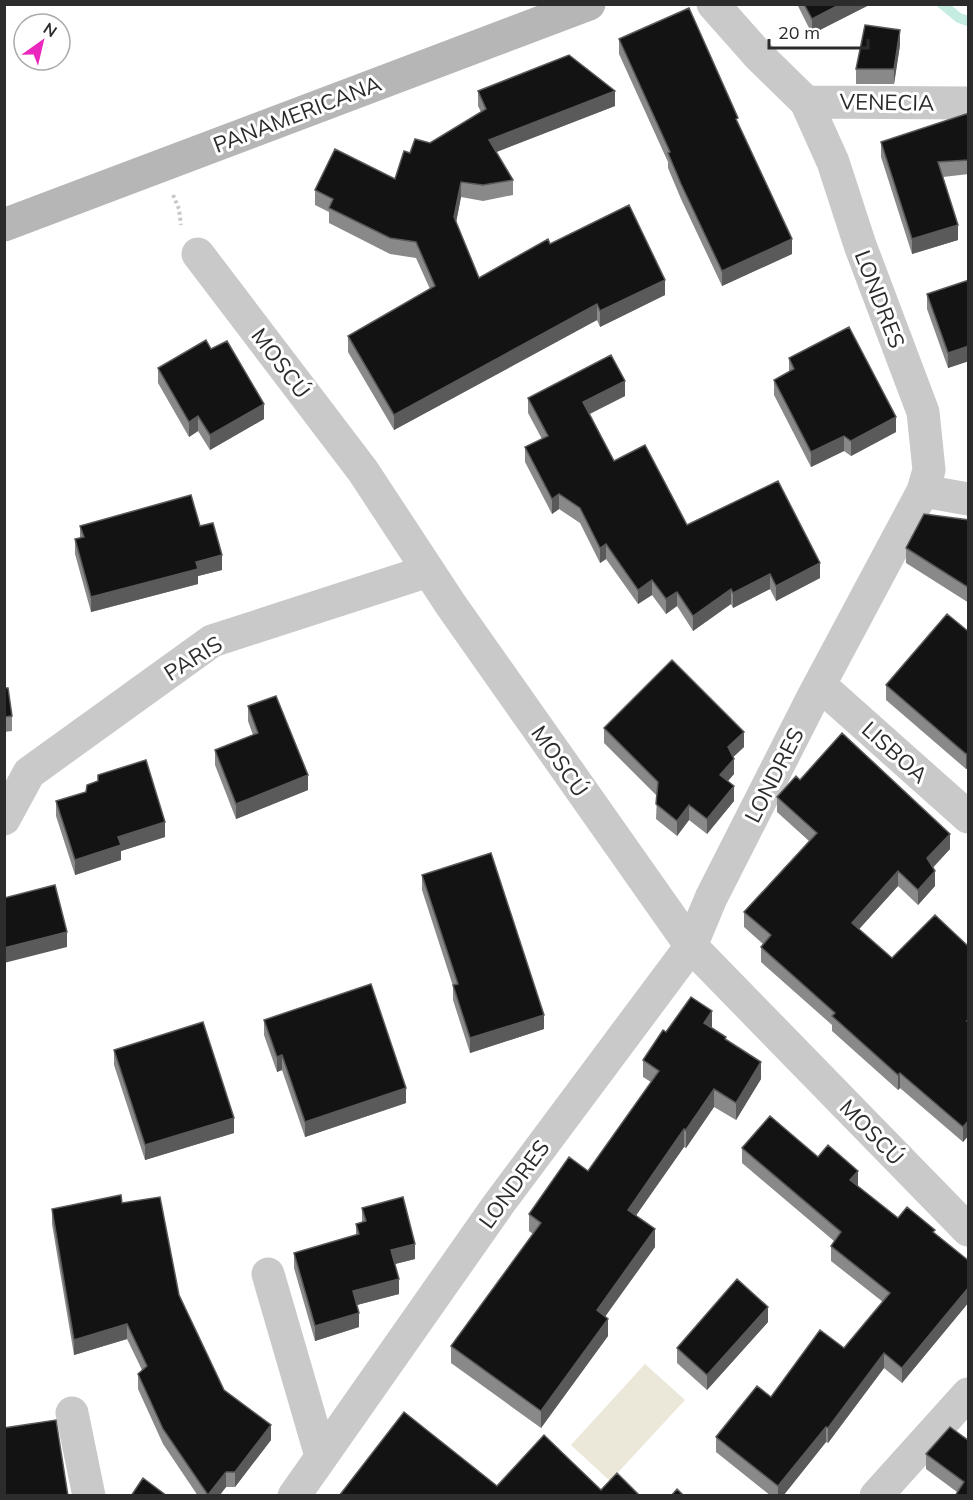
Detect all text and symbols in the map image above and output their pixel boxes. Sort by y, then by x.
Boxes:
north arrow [12,12,72,72]
scale bar [769,12,868,50]
text: N [40,18,61,41]
text: 20 m [778,21,820,44]
street label: PANAMERICANA [209,69,385,159]
street label: VENECIA [840,87,934,117]
street label: LONDRES [849,246,911,352]
street label: MOSCÚ [246,322,316,404]
street label: PARIS [159,629,227,687]
street label: LISBOA [856,715,934,789]
street label: MOSCÚ [525,720,595,802]
street label: LONDRES [738,723,810,827]
street label: MOSCÚ [834,1093,910,1171]
street label: LONDRES [472,1134,556,1234]

